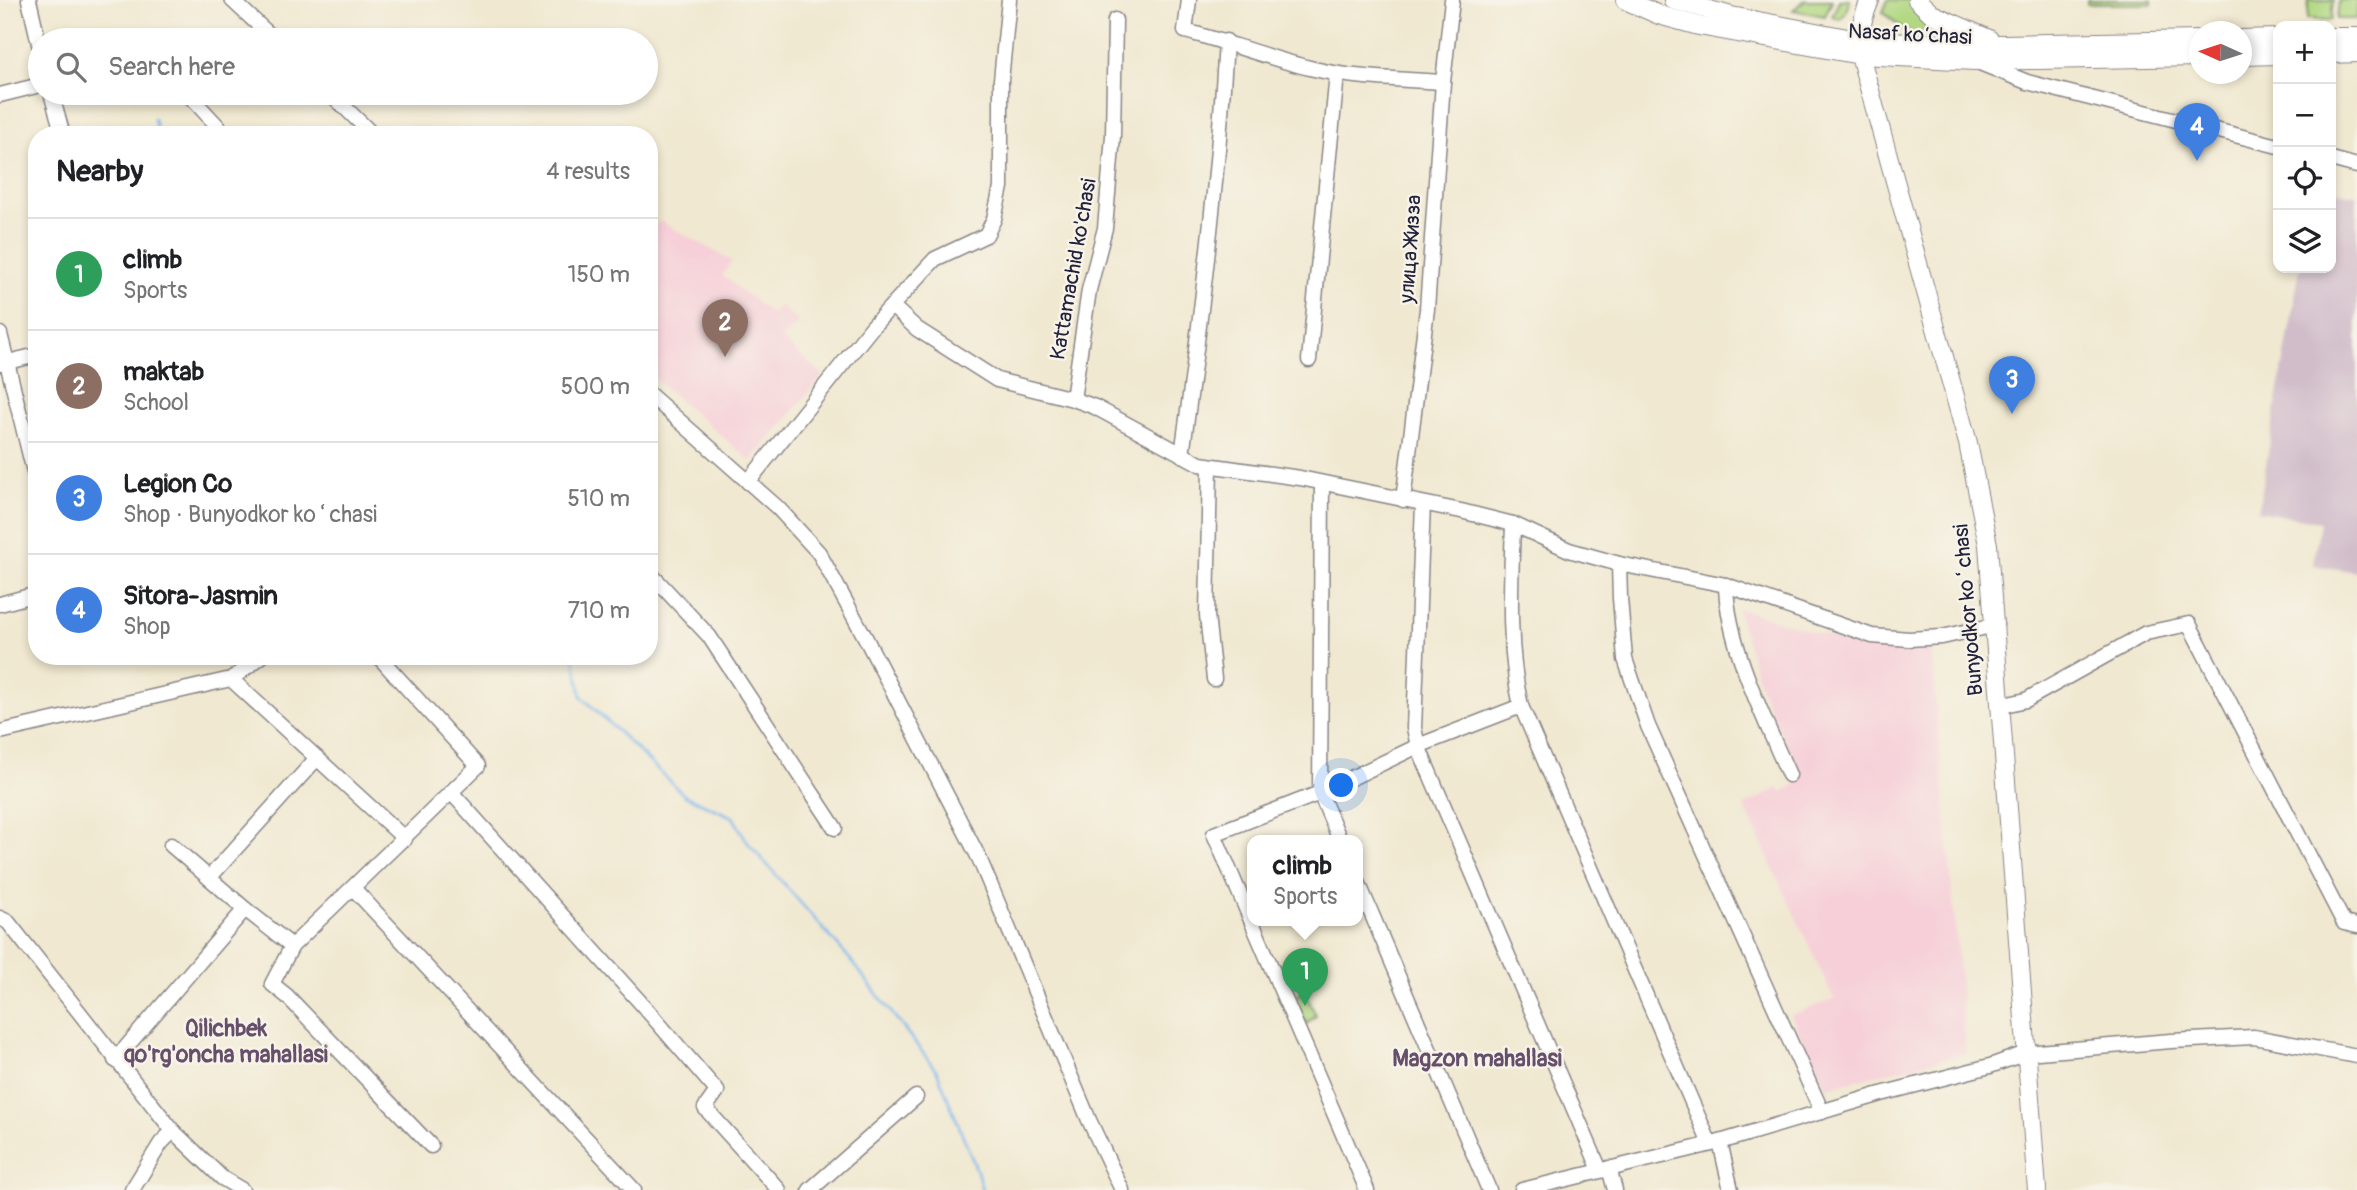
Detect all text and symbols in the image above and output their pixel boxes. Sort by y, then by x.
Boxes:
street label: Nasaf ko‘chasi [1847,18,1973,51]
north arrow [2189,21,2252,84]
map controls [2273,21,2336,273]
button: + [2273,21,2336,84]
search box [28,28,658,105]
icon: search [52,48,90,86]
text: Search here [108,51,235,83]
button: − [2273,84,2336,147]
pin: 4 [2174,103,2220,161]
button: locate [2273,147,2336,210]
text: Nearby [56,153,143,190]
text: 4 results [546,157,630,186]
street label: Kattamachid ko'chasi [1044,176,1103,362]
street label: улица Жизза [1393,194,1428,305]
button: layers [2273,210,2336,273]
text: climb [123,244,182,276]
text: 1 [75,260,84,289]
text: 150 m [567,260,630,289]
text: Sports [123,276,187,305]
pin: 2 [702,299,748,357]
text: maktab [123,356,204,388]
pin: 3 [1989,356,2035,414]
text: 2 [73,372,85,401]
text: 500 m [561,372,630,401]
text: School [123,388,189,417]
text: Legion Co [123,468,232,500]
text: 3 [73,484,85,513]
text: 510 m [567,484,630,513]
text: Shop · Bunyodkor koʻchasi [123,500,377,529]
street label: Bunyodkor koʻchasi [1948,523,1989,697]
text: Sitora-Jasmin [123,580,278,612]
text: 4 [72,596,86,625]
text: 710 m [568,596,630,625]
text: Shop [123,612,171,641]
your location [1324,768,1358,802]
popup [1247,835,1363,926]
text: climb [1273,850,1332,882]
text: Sports [1273,882,1337,911]
pin: 1 [1282,948,1328,1006]
district label: Qilichbek qo'rg'oncha mahallasi [124,1014,328,1069]
district label: Magzon mahallasi [1392,1044,1562,1073]

